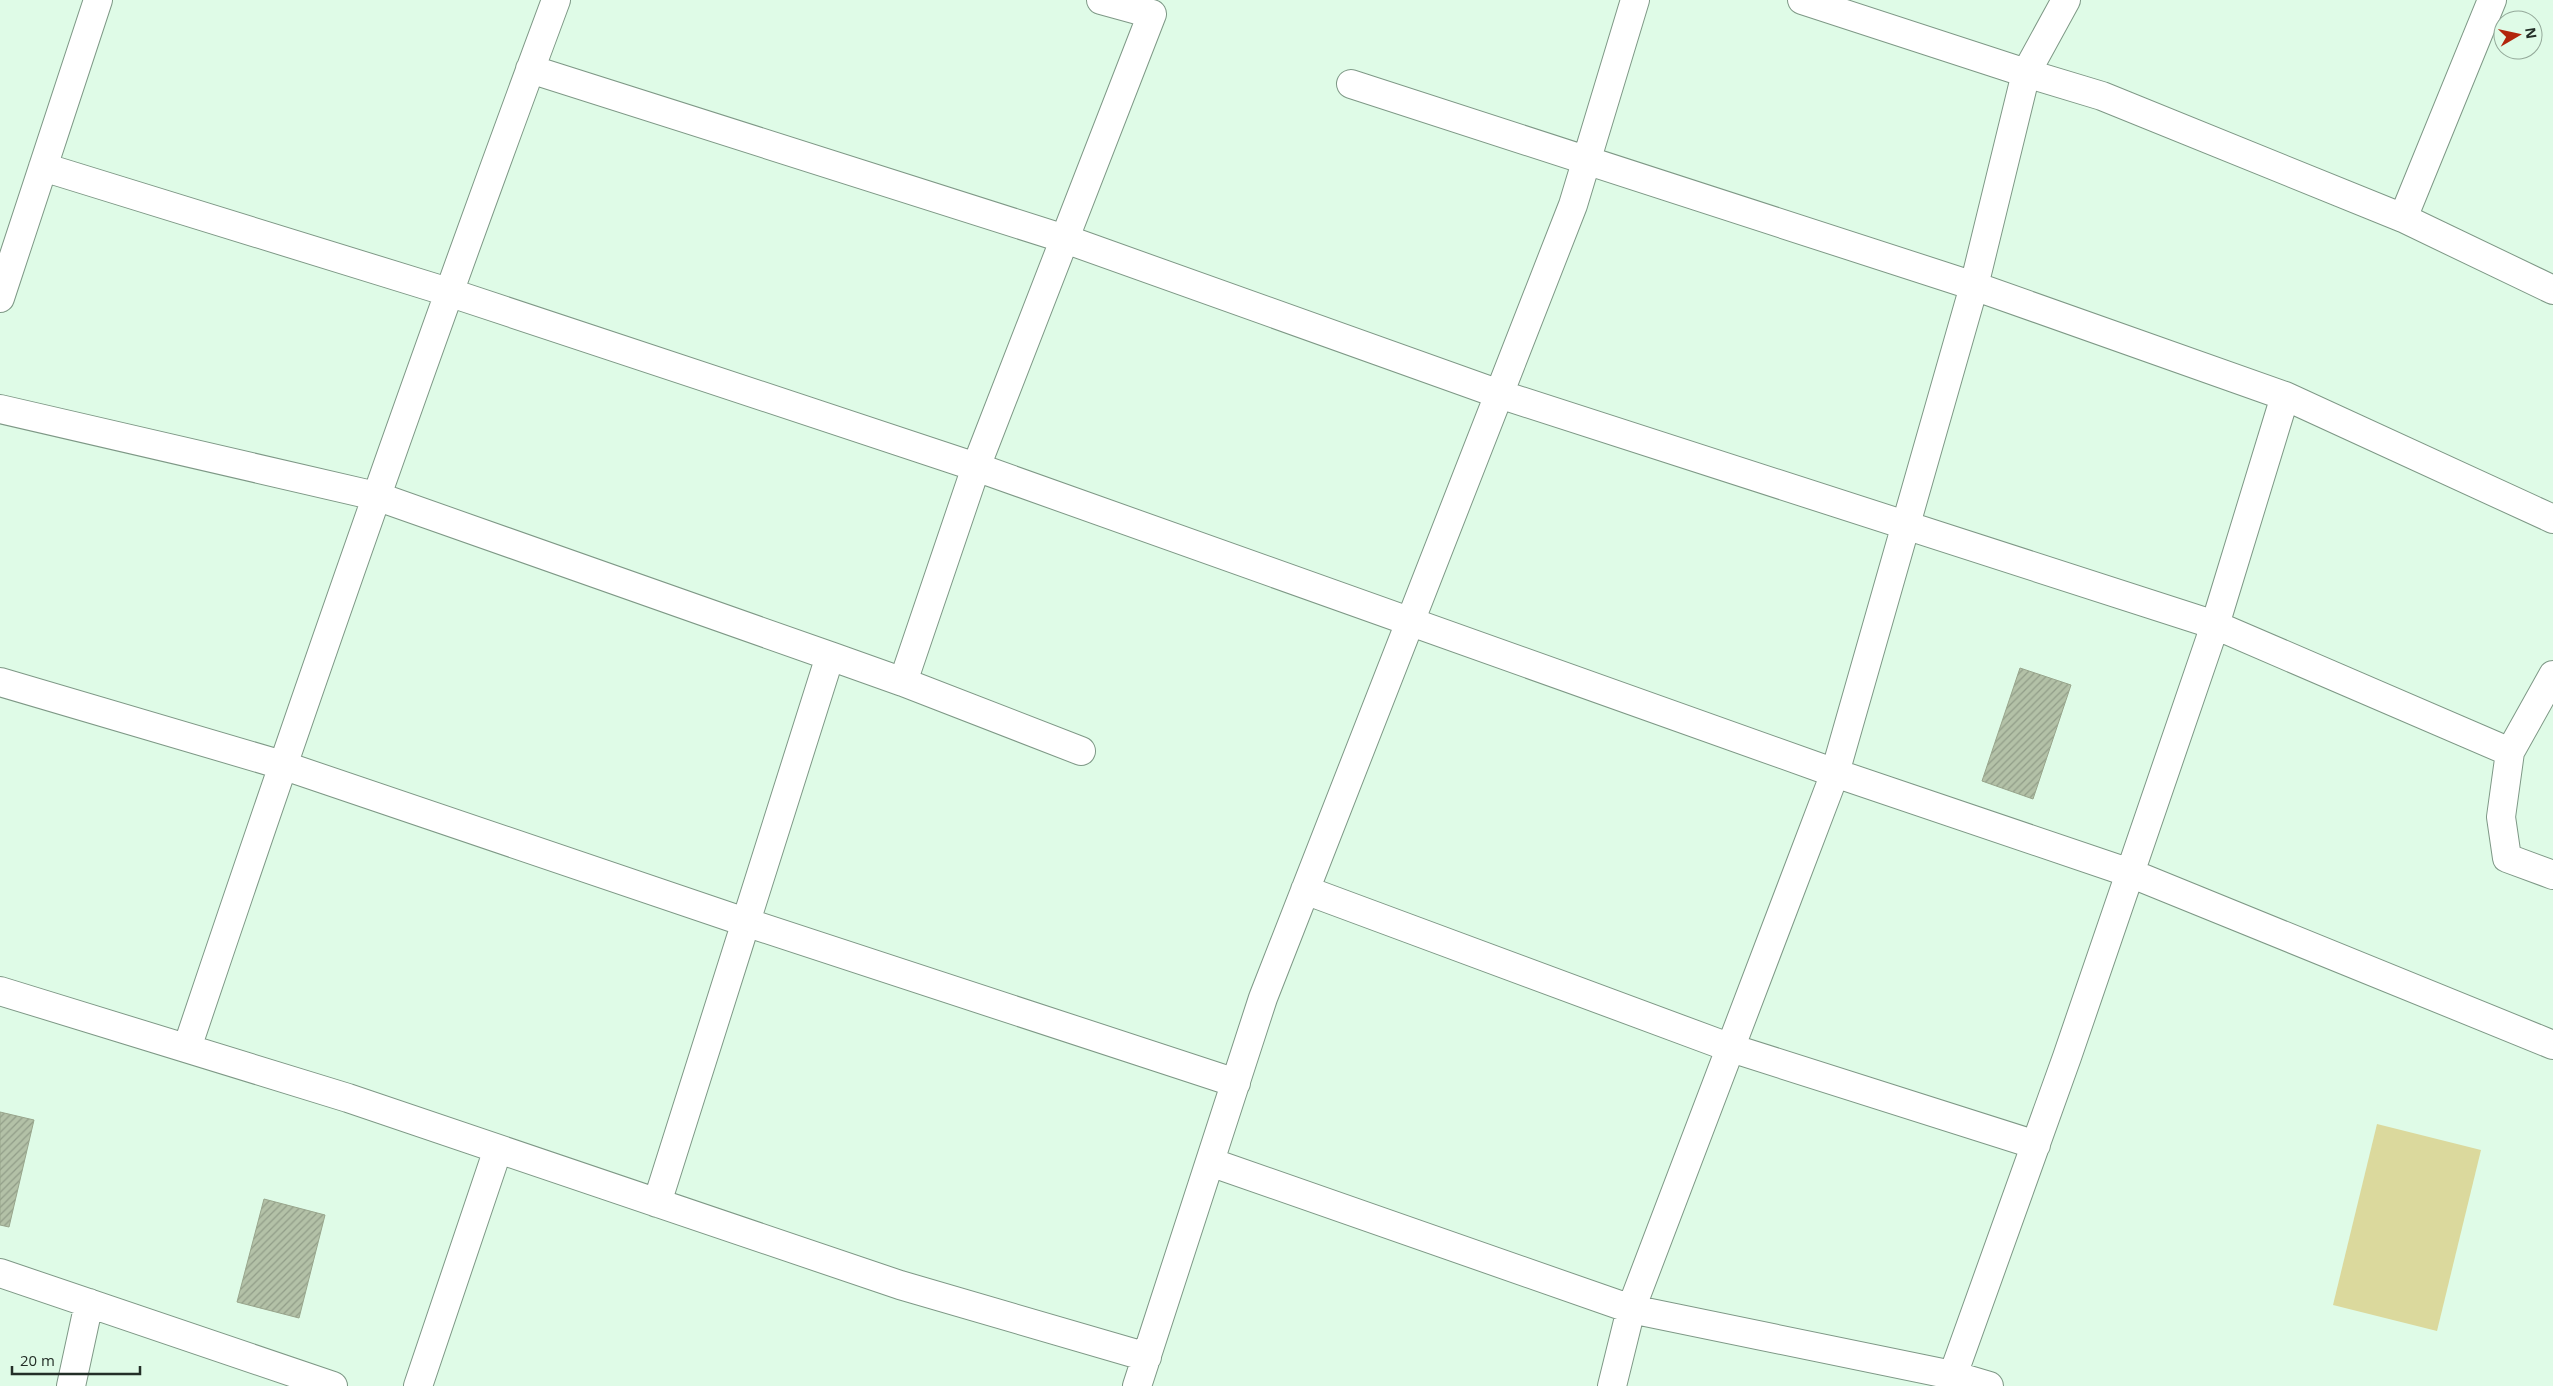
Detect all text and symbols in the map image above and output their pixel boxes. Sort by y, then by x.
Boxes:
north arrow [2493,10,2543,60]
text: N [2521,26,2542,40]
scale bar [12,1344,140,1376]
text: 20 m [20,1350,55,1370]

